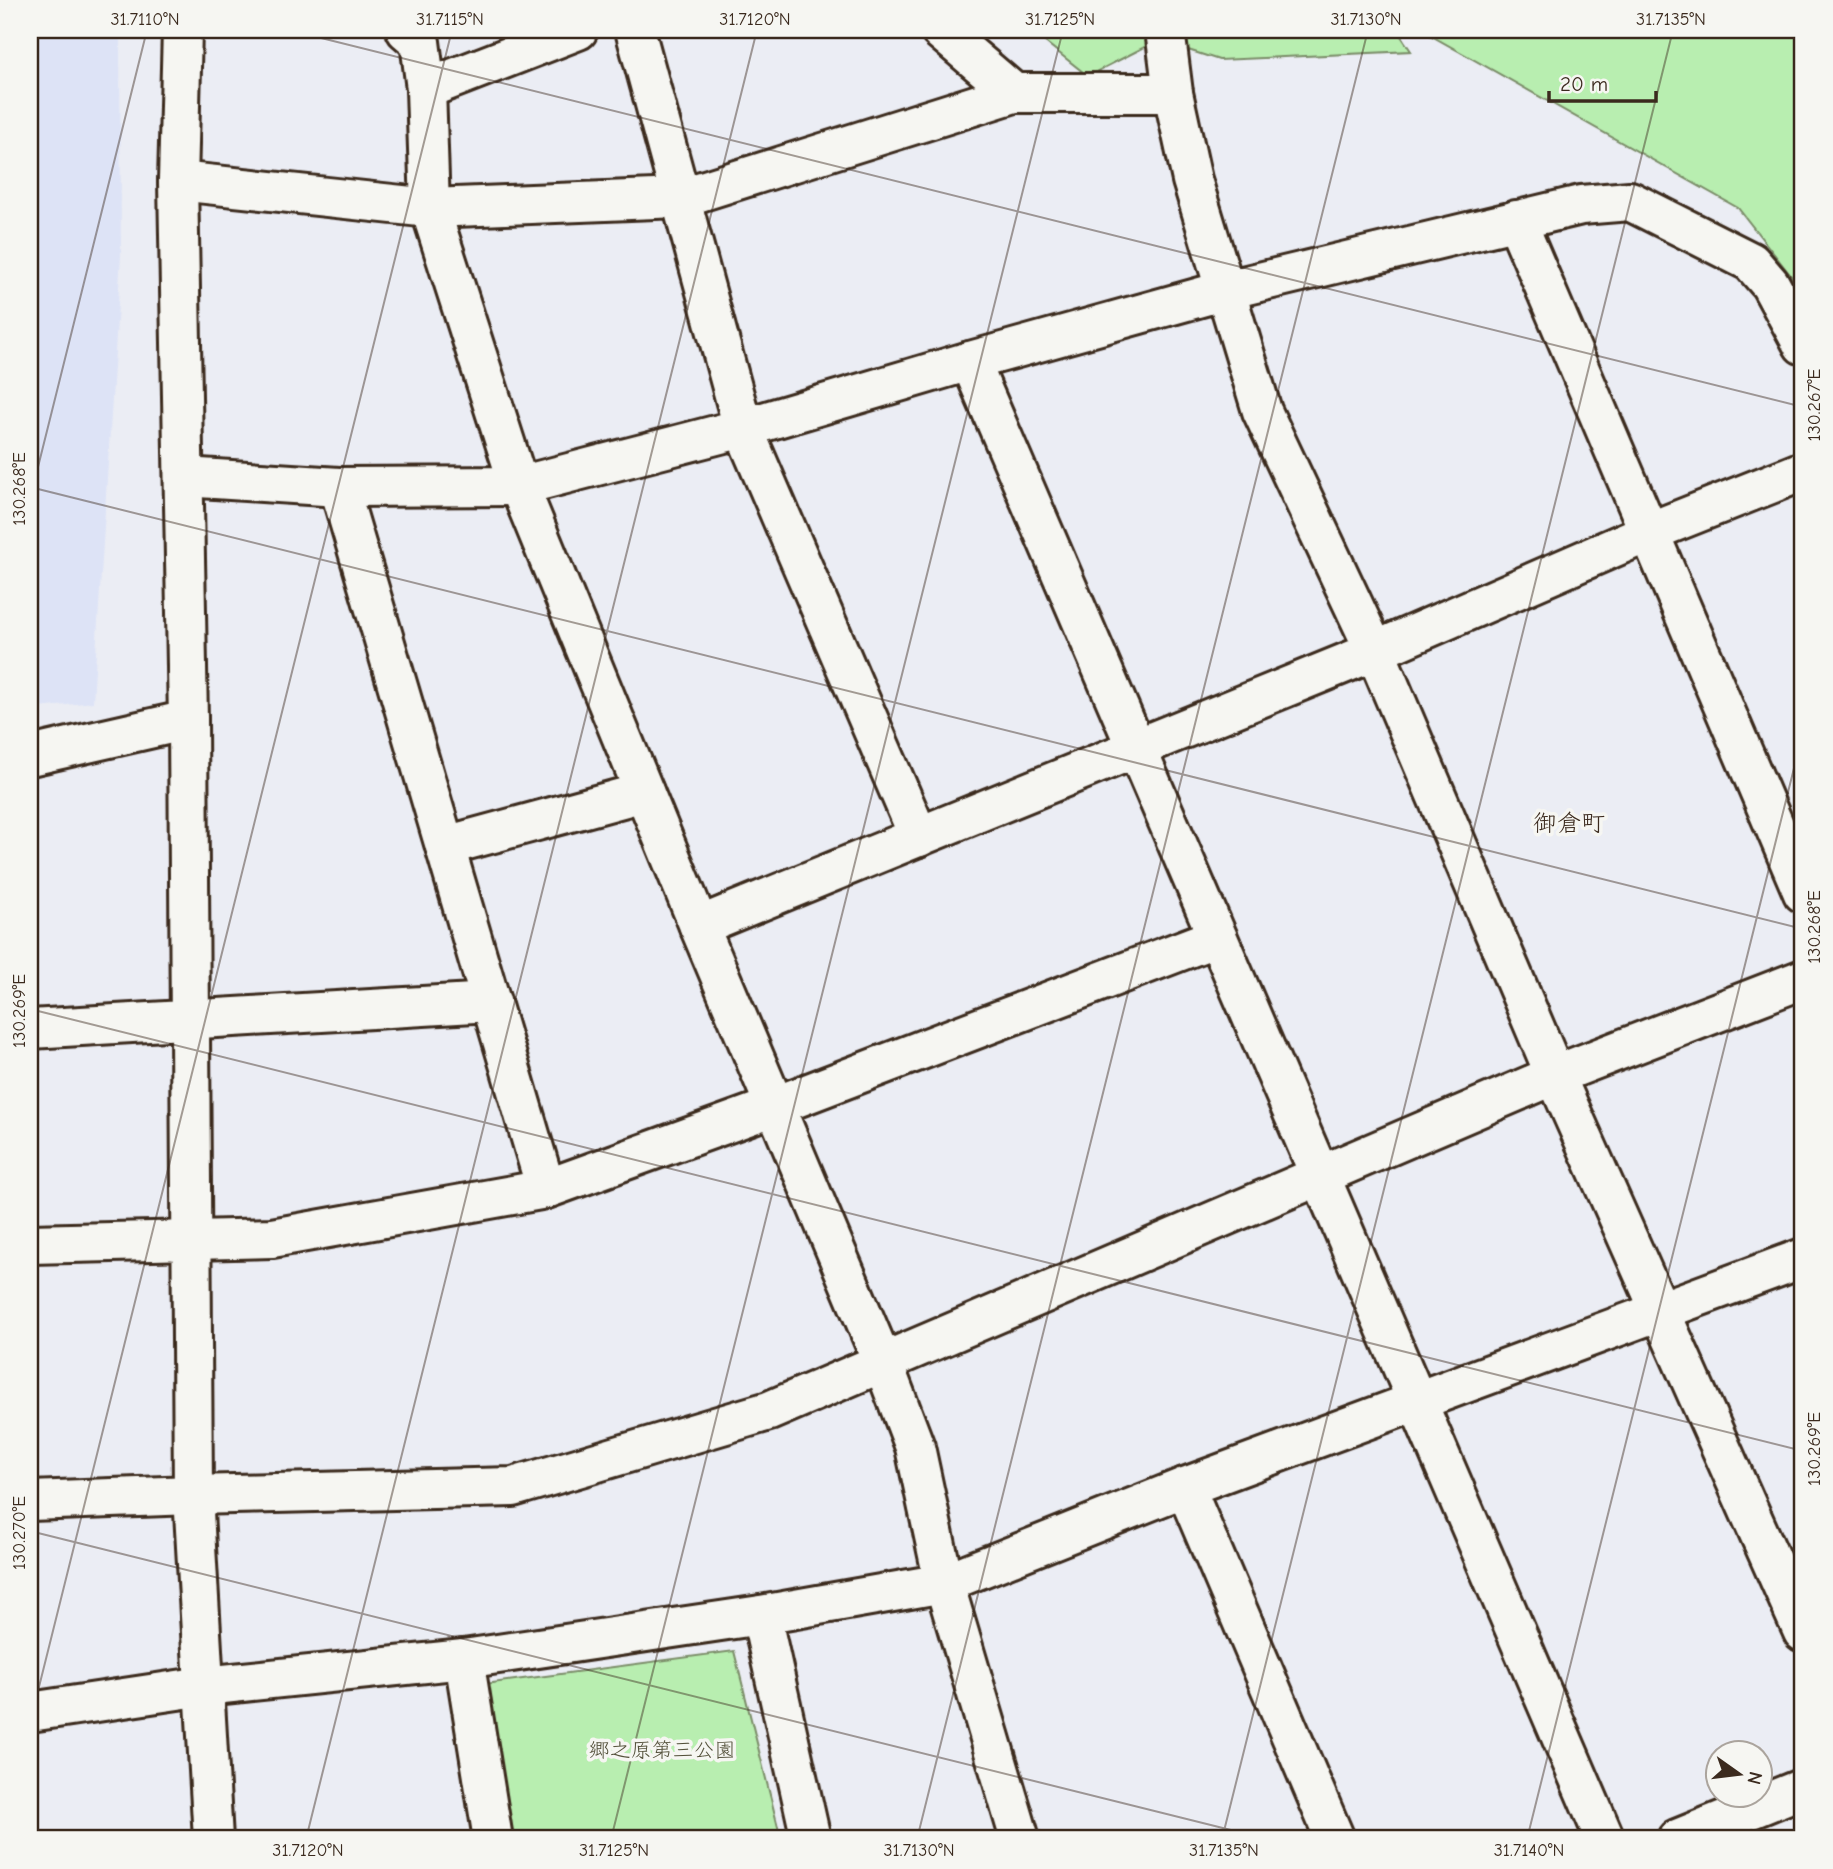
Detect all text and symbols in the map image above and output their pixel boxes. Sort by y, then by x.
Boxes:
text: 31.7110°N [110,9,180,30]
text: 31.7115°N [416,9,484,30]
text: 31.7120°N [719,9,791,30]
text: 31.7125°N [1025,9,1095,30]
text: 31.7130°N [1331,9,1402,30]
text: 31.7135°N [1636,9,1706,30]
scale bar [1549,60,1656,104]
text: 20 m [1560,72,1608,96]
text: 130.267°E [1804,368,1825,441]
text: 130.268°E [9,452,30,526]
district label: 御倉町 [1533,809,1605,837]
text: 130.268°E [1804,890,1825,964]
text: 130.269°E [9,974,30,1048]
text: 130.269°E [1804,1412,1825,1486]
text: 130.270°E [9,1496,30,1570]
park label: 郷之原第三公園 [589,1738,736,1762]
north arrow [1703,1740,1773,1810]
text: N [1742,1769,1767,1787]
text: 31.7120°N [272,1840,344,1861]
text: 31.7125°N [579,1840,649,1861]
text: 31.7130°N [884,1840,955,1861]
text: 31.7135°N [1189,1840,1259,1861]
text: 31.7140°N [1494,1840,1564,1861]

